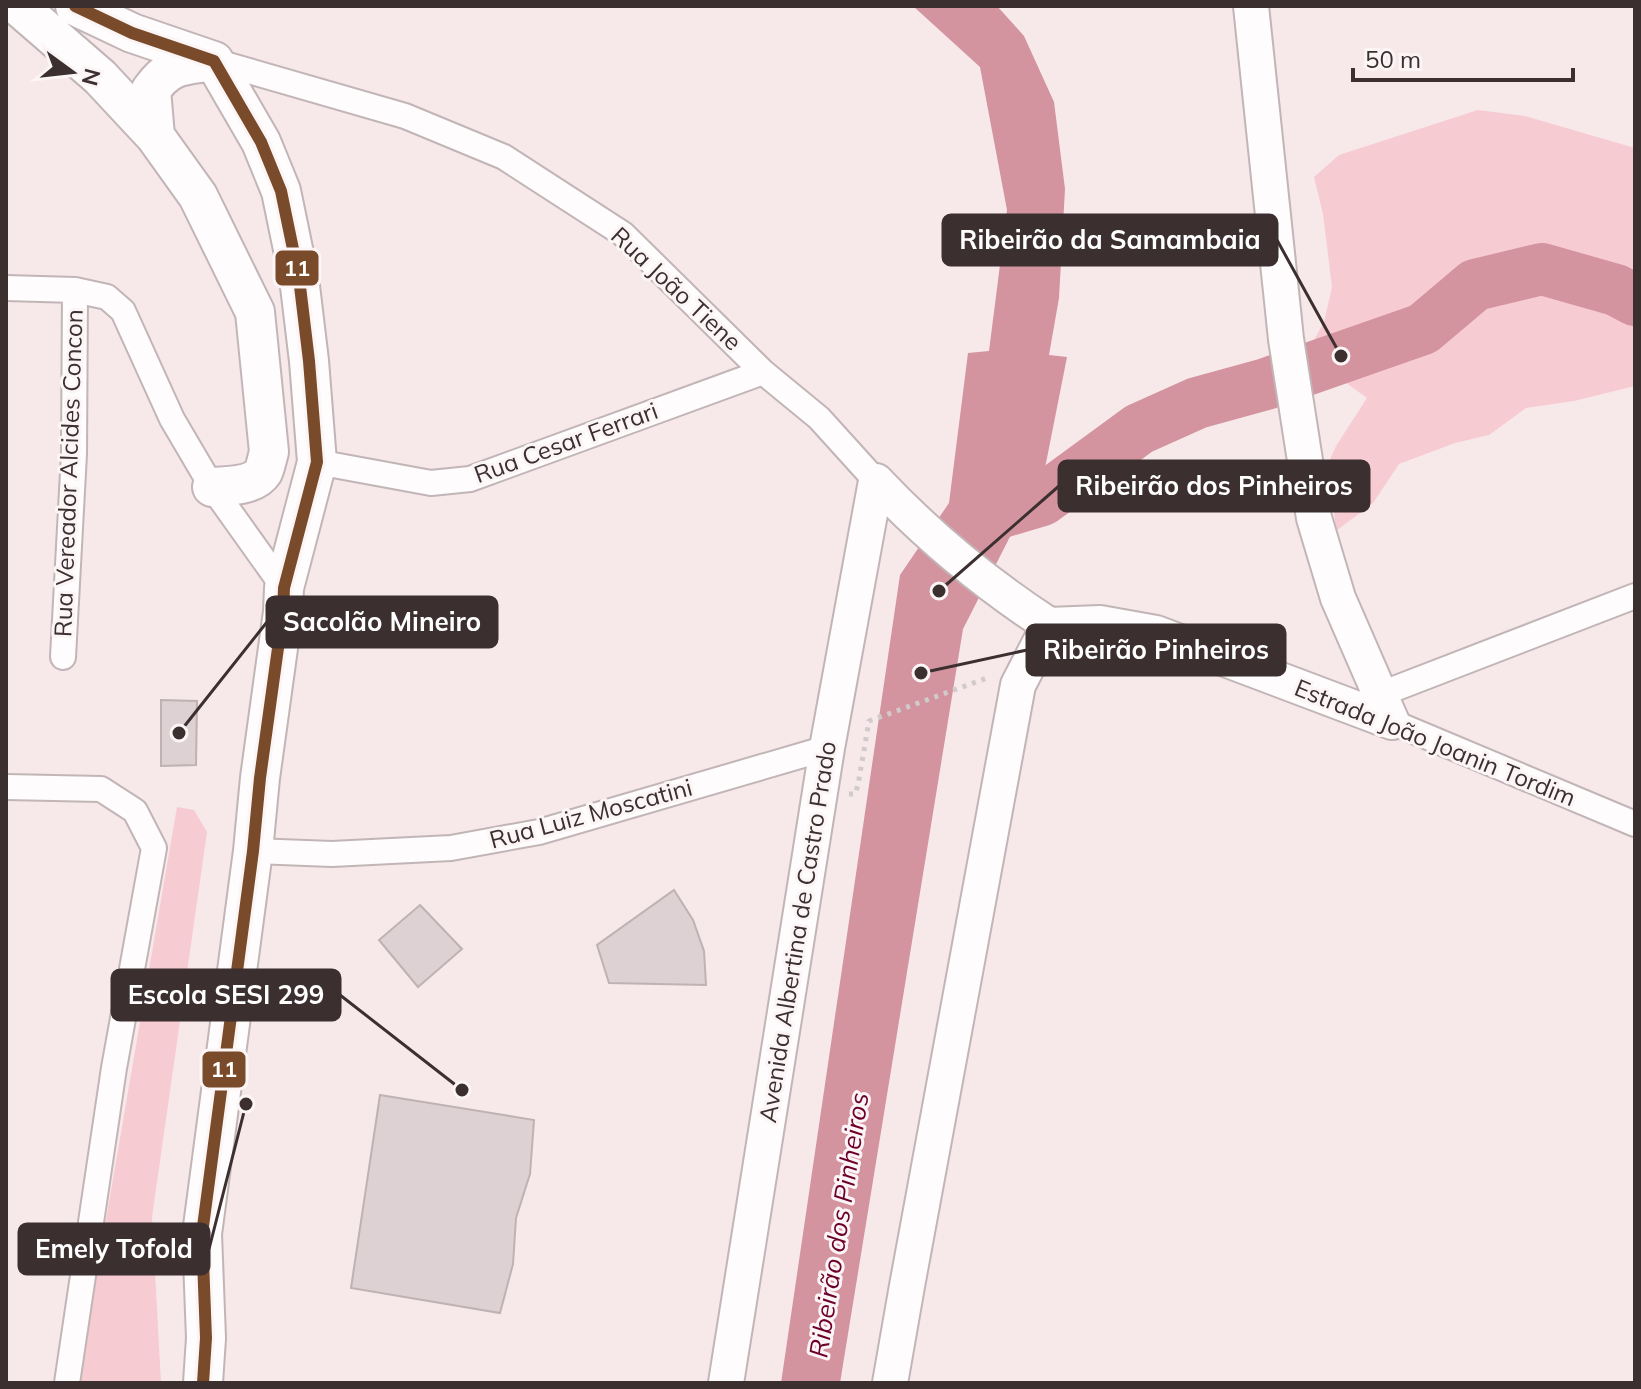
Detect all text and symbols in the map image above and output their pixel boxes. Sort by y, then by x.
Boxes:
north arrow [32,32,112,112]
scale bar [1353,32,1573,82]
text: 50 m [1365,44,1421,74]
text: N [76,66,107,89]
callout: Ribeirão da Samambaia [943,215,1277,265]
street label: Rua João Tiene [605,220,748,356]
text: Ribeirão da Samambaia [959,223,1261,256]
line badge: 11 [274,249,320,287]
text: 11 [284,254,310,282]
street label: Rua Vereador Alcides Concon [47,309,89,637]
street label: Rua Cesar Ferrari [470,395,662,489]
callout: Ribeirão dos Pinheiros [1059,461,1369,511]
text: Ribeirão dos Pinheiros [1075,469,1353,502]
callout: Sacolão Mineiro [267,597,497,647]
text: Sacolão Mineiro [283,605,481,638]
callout: Ribeirão Pinheiros [1027,625,1285,675]
text: Ribeirão Pinheiros [1043,633,1269,666]
street label: Estrada João Joanin Tordim [1291,672,1580,812]
street label: Avenida Albertina de Castro Prado [752,739,842,1125]
street label: Rua Luiz Moscatini [486,772,695,855]
callout: Escola SESI 299 [112,970,340,1020]
text: Escola SESI 299 [128,978,324,1011]
line badge: 11 [201,1050,247,1089]
text: 11 [211,1055,237,1083]
water label: Ribeirão dos Pinheiros [801,1090,876,1360]
callout: Emely Tofold [19,1224,209,1274]
text: Emely Tofold [35,1232,193,1265]

